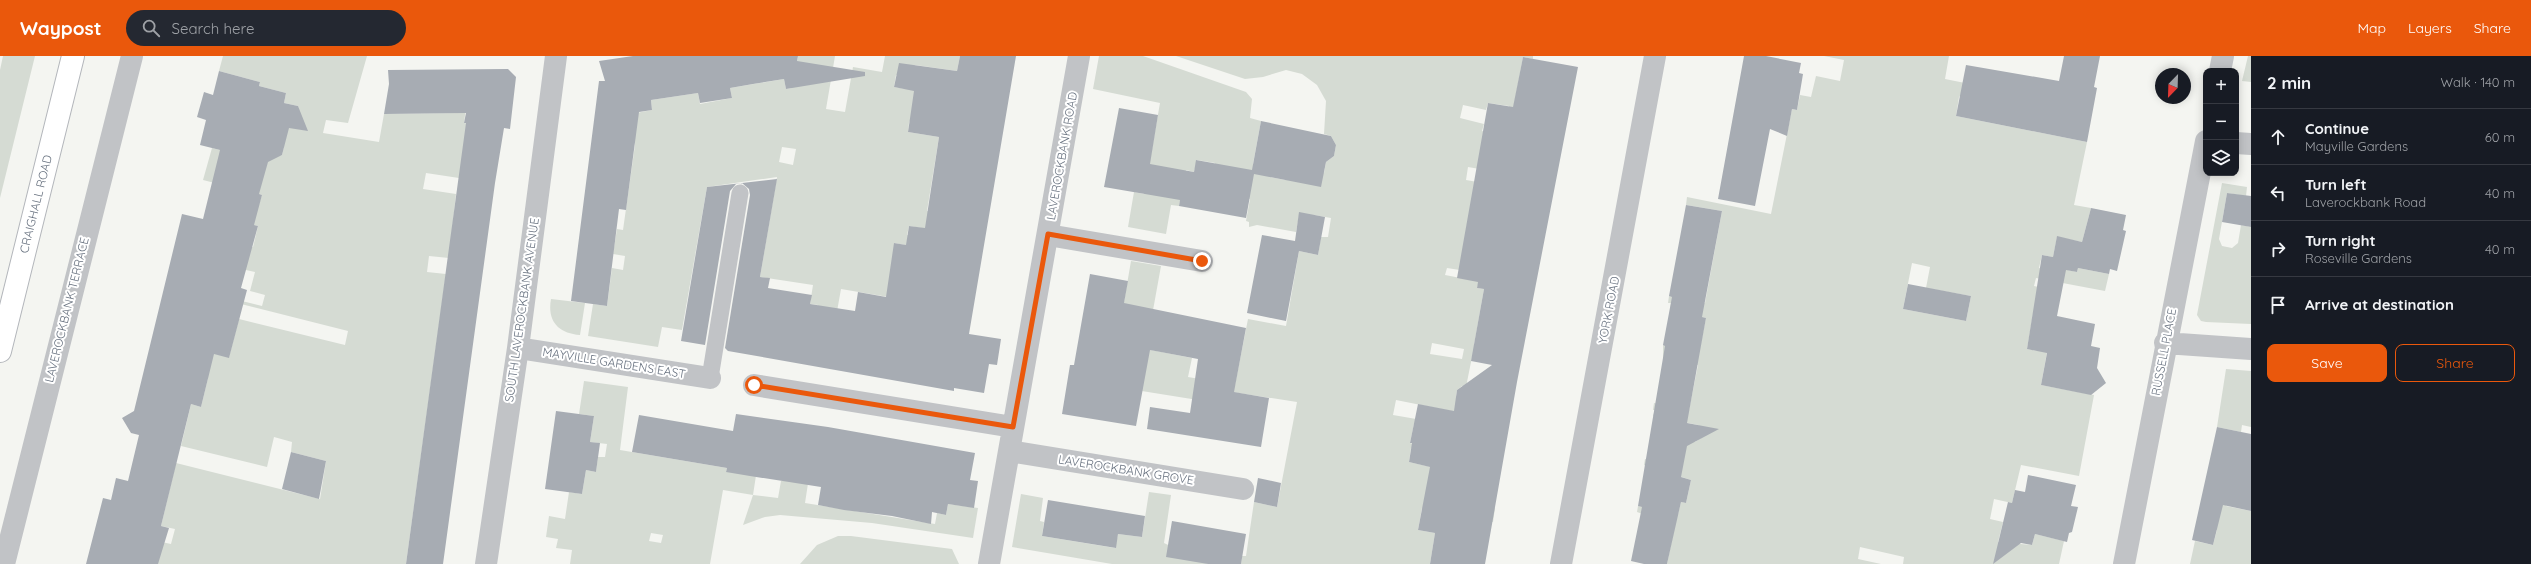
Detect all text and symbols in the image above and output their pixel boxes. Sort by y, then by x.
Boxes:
search box [126,10,406,46]
text: Waypost [20,16,102,40]
icon: search [140,17,162,39]
text: Search here [172,19,254,38]
text: Map [2357,19,2386,37]
text: Layers [2408,19,2452,37]
text: Share [2474,19,2511,37]
north arrow [2155,68,2191,104]
map controls [2203,68,2239,176]
button: + [2203,68,2239,104]
text: 2 min [2267,72,2311,93]
text: Walk · 140 m [2440,74,2515,90]
street label: LAVEROCKBANK ROAD [1043,90,1080,221]
button: − [2203,104,2239,140]
text: Continue [2305,119,2369,138]
icon: ahead [2267,126,2289,148]
text: 60 m [2485,129,2515,145]
text: Mayville Gardens [2305,138,2408,154]
button: layers [2203,140,2239,176]
street label: CRAIGHALL ROAD [16,153,55,255]
text: Turn left [2305,175,2367,194]
icon: left [2267,182,2289,204]
text: 40 m [2485,185,2515,201]
text: Laverockbank Road [2305,194,2426,210]
street label: SOUTH LAVEROCKBANK AVENUE [501,217,542,403]
text: Turn right [2305,231,2376,250]
street label: LAVEROCKBANK TERRACE [41,236,92,384]
icon: right [2267,238,2289,260]
text: 40 m [2485,241,2515,257]
text: Roseville Gardens [2305,250,2412,266]
route end [1193,252,1211,270]
street label: YORK ROAD [1595,275,1622,345]
icon: arrive [2267,294,2289,316]
text: Arrive at destination [2305,295,2454,314]
street label: RUSSELL PLACE [2148,307,2179,397]
street label: MAYVILLE GARDENS EAST [541,344,687,381]
button: Save [2267,344,2387,382]
button: Share [2395,344,2515,382]
route start [745,376,763,394]
street label: LAVEROCKBANK GROVE [1057,451,1195,488]

